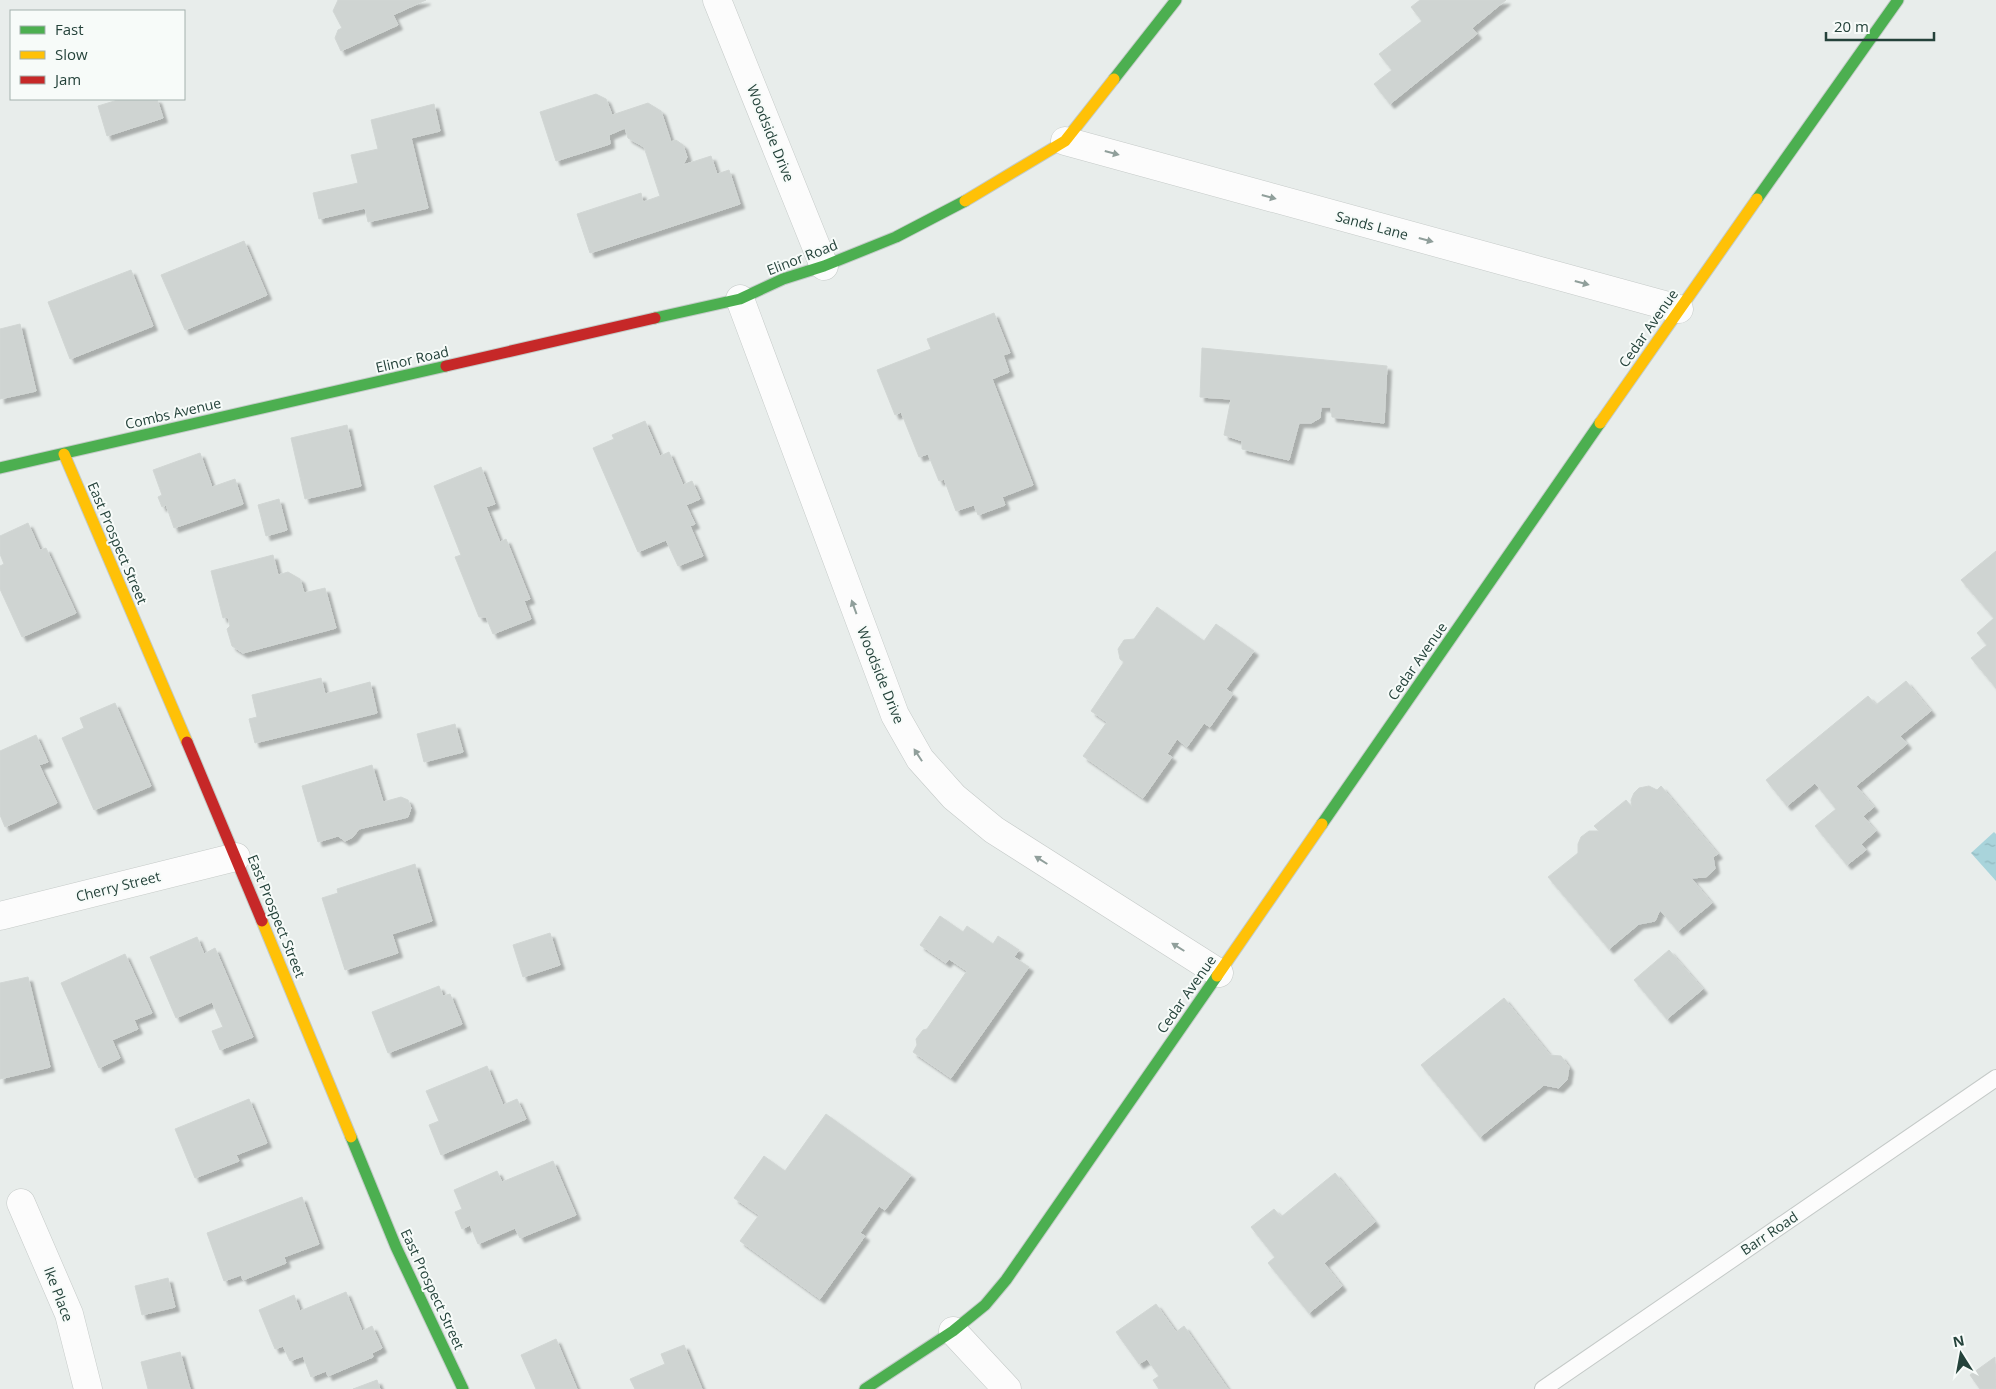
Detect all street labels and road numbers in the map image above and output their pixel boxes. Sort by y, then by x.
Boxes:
street label: Woodside Drive [743,82,799,184]
street label: Sands Lane [1334,206,1411,244]
street label: Elinor Road [764,235,840,279]
street label: Cedar Avenue [1614,285,1682,371]
street label: Elinor Road [374,341,450,377]
street label: Combs Avenue [123,393,223,433]
street label: East Prospect Street [84,479,152,607]
street label: Cedar Avenue [1383,618,1451,704]
street label: Woodside Drive [853,624,909,726]
street label: East Prospect Street [244,852,310,980]
street label: Cherry Street [74,866,162,906]
street label: Cedar Avenue [1152,951,1220,1037]
street label: Barr Road [1737,1207,1801,1259]
street label: East Prospect Street [397,1226,469,1352]
street label: Ike Place [40,1264,78,1324]

